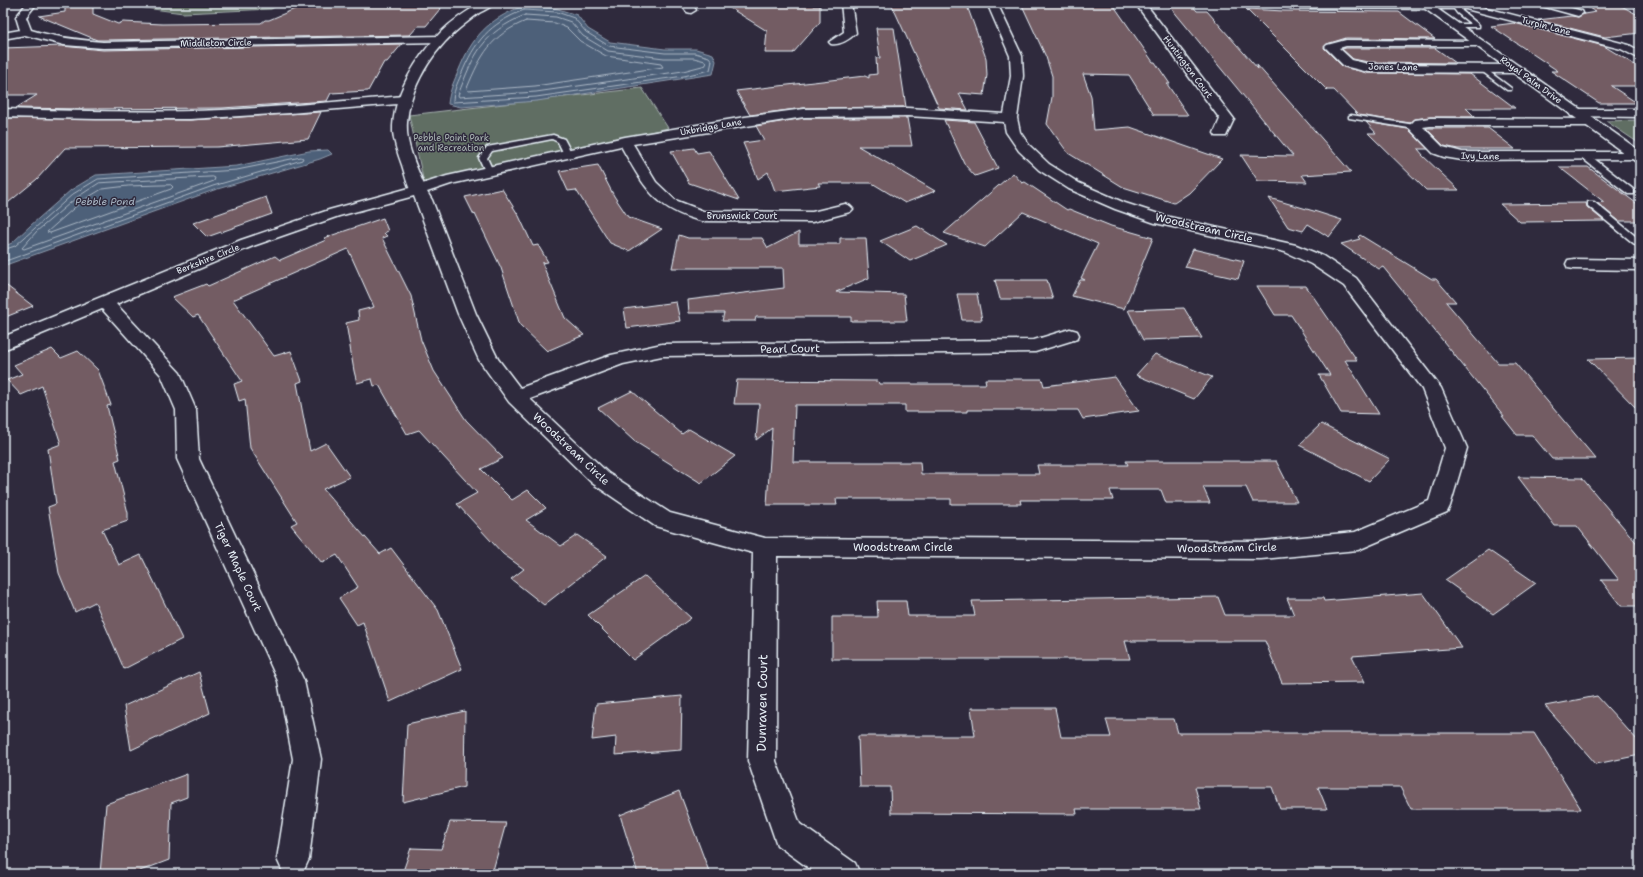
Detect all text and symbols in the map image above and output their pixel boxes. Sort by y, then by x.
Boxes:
street label: Turpin Lane [1520,14,1572,38]
street label: Huntington Court [1160,33,1216,101]
street label: Middleton Circle [180,36,252,50]
street label: Royal Palm Drive [1498,53,1564,107]
street label: Jones Lane [1368,61,1418,73]
street label: Uxbridge Lane [679,116,743,138]
park label: Pebble Point Park and Recreation [413,132,489,154]
street label: Ivy Lane [1461,150,1499,162]
water label: Pebble Pond [75,195,135,208]
street label: Woodstream Circle [1154,209,1254,247]
street label: Brunswick Court [707,210,777,222]
street label: Berkshire Circle [175,241,241,277]
street label: Pearl Court [760,341,820,357]
street label: Woodstream Circle [529,409,613,489]
street label: Tiger Maple Court [211,520,265,614]
street label: Woodstream Circle [853,540,953,555]
street label: Woodstream Circle [1177,540,1277,556]
street label: Dunraven Court [753,654,771,752]

